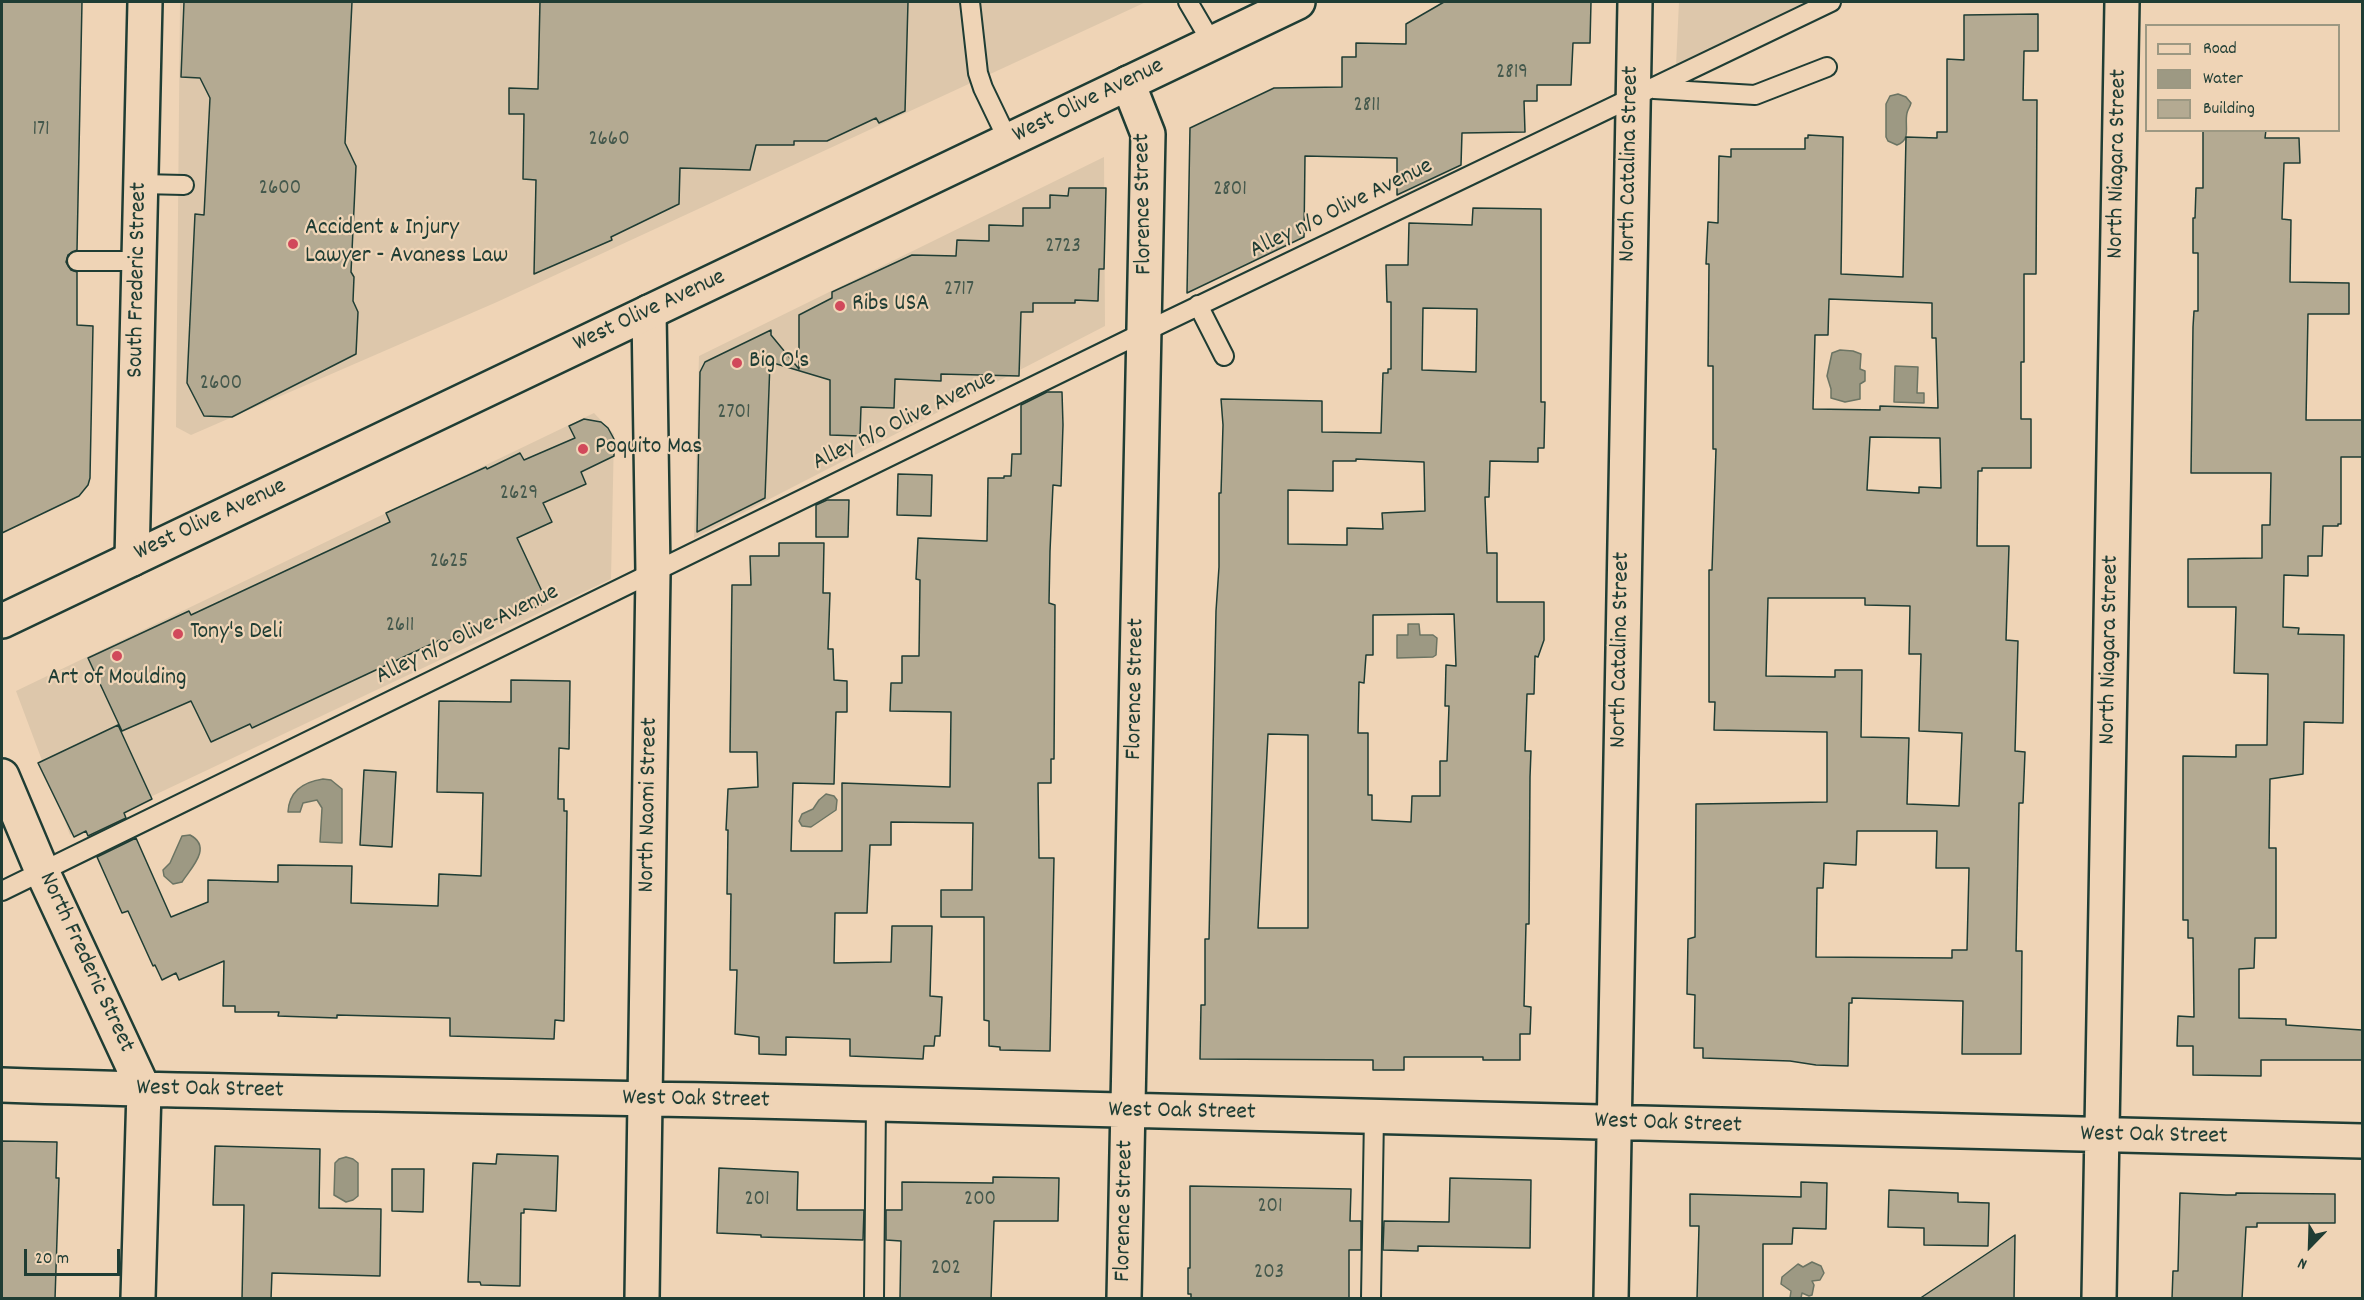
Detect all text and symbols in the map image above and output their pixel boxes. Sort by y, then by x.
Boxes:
legend [2145,24,2340,132]
text: Road [2203,37,2237,62]
street label: West Olive Avenue [1009,53,1169,151]
house number: 2819 [1496,61,1528,87]
street label: North Catalina Street [1615,66,1647,262]
text: Water [2203,67,2243,92]
street label: North Niagara Street [2103,69,2135,259]
house number: 2811 [1354,94,1380,120]
text: Building [2203,97,2255,122]
house number: 171 [32,118,50,144]
house number: 2660 [588,128,630,154]
street label: Florence Street [1129,133,1161,275]
street label: Alley n/o Olive Avenue [1246,153,1438,267]
house number: 2600 [259,177,301,203]
house number: 2801 [1213,178,1247,204]
street label: South Frederic Street [123,182,155,378]
place label: Accident & Injury Lawyer - Avaness Law [305,216,508,272]
house number: 2723 [1045,235,1081,261]
marker: Accident & Injury Lawyer - Avaness Law [286,237,300,251]
street label: West Olive Avenue [569,264,731,360]
house number: 2717 [944,278,974,304]
place label: Ribs USA [852,292,929,320]
marker: Ribs USA [833,299,847,313]
place label: Big O's [749,349,809,377]
marker: Big O's [730,356,744,370]
street label: Alley n/o Olive Avenue [809,365,1001,479]
house number: 2600 [200,372,242,398]
house number: 2701 [717,401,751,427]
place label: Poquito Mas [595,435,702,463]
marker: Poquito Mas [576,442,590,456]
street label: West Olive Avenue [130,473,292,569]
house number: 2629 [500,482,538,508]
house number: 2625 [430,550,468,576]
street label: North Catalina Street [1606,552,1638,748]
street label: North Niagara Street [2095,555,2127,745]
street label: Alley n/o Olive Avenue [372,579,564,693]
house number: 2611 [386,614,414,640]
street label: Florence Street [1121,618,1153,760]
place label: Tony's Deli [190,620,282,648]
marker: Tony's Deli [171,627,185,641]
marker: Art of Moulding [110,649,124,663]
place label: Art of Moulding [47,666,187,694]
street label: North Naomi Street [634,717,666,893]
street label: North Frederic Street [31,868,139,1058]
street label: West Oak Street [136,1075,284,1107]
street label: West Oak Street [622,1085,770,1117]
street label: West Oak Street [1108,1097,1256,1129]
street label: West Oak Street [1594,1108,1742,1142]
street label: West Oak Street [2080,1121,2228,1153]
street label: Florence Street [1110,1140,1142,1282]
house number: 201 [744,1188,770,1214]
house number: 200 [964,1188,996,1214]
house number: 201 [1257,1195,1283,1221]
north arrow [2280,1216,2340,1276]
scale bar [27,1237,123,1275]
text: 20 m [35,1247,69,1272]
text: N [2295,1251,2311,1275]
house number: 202 [931,1257,961,1283]
house number: 203 [1254,1261,1284,1287]

